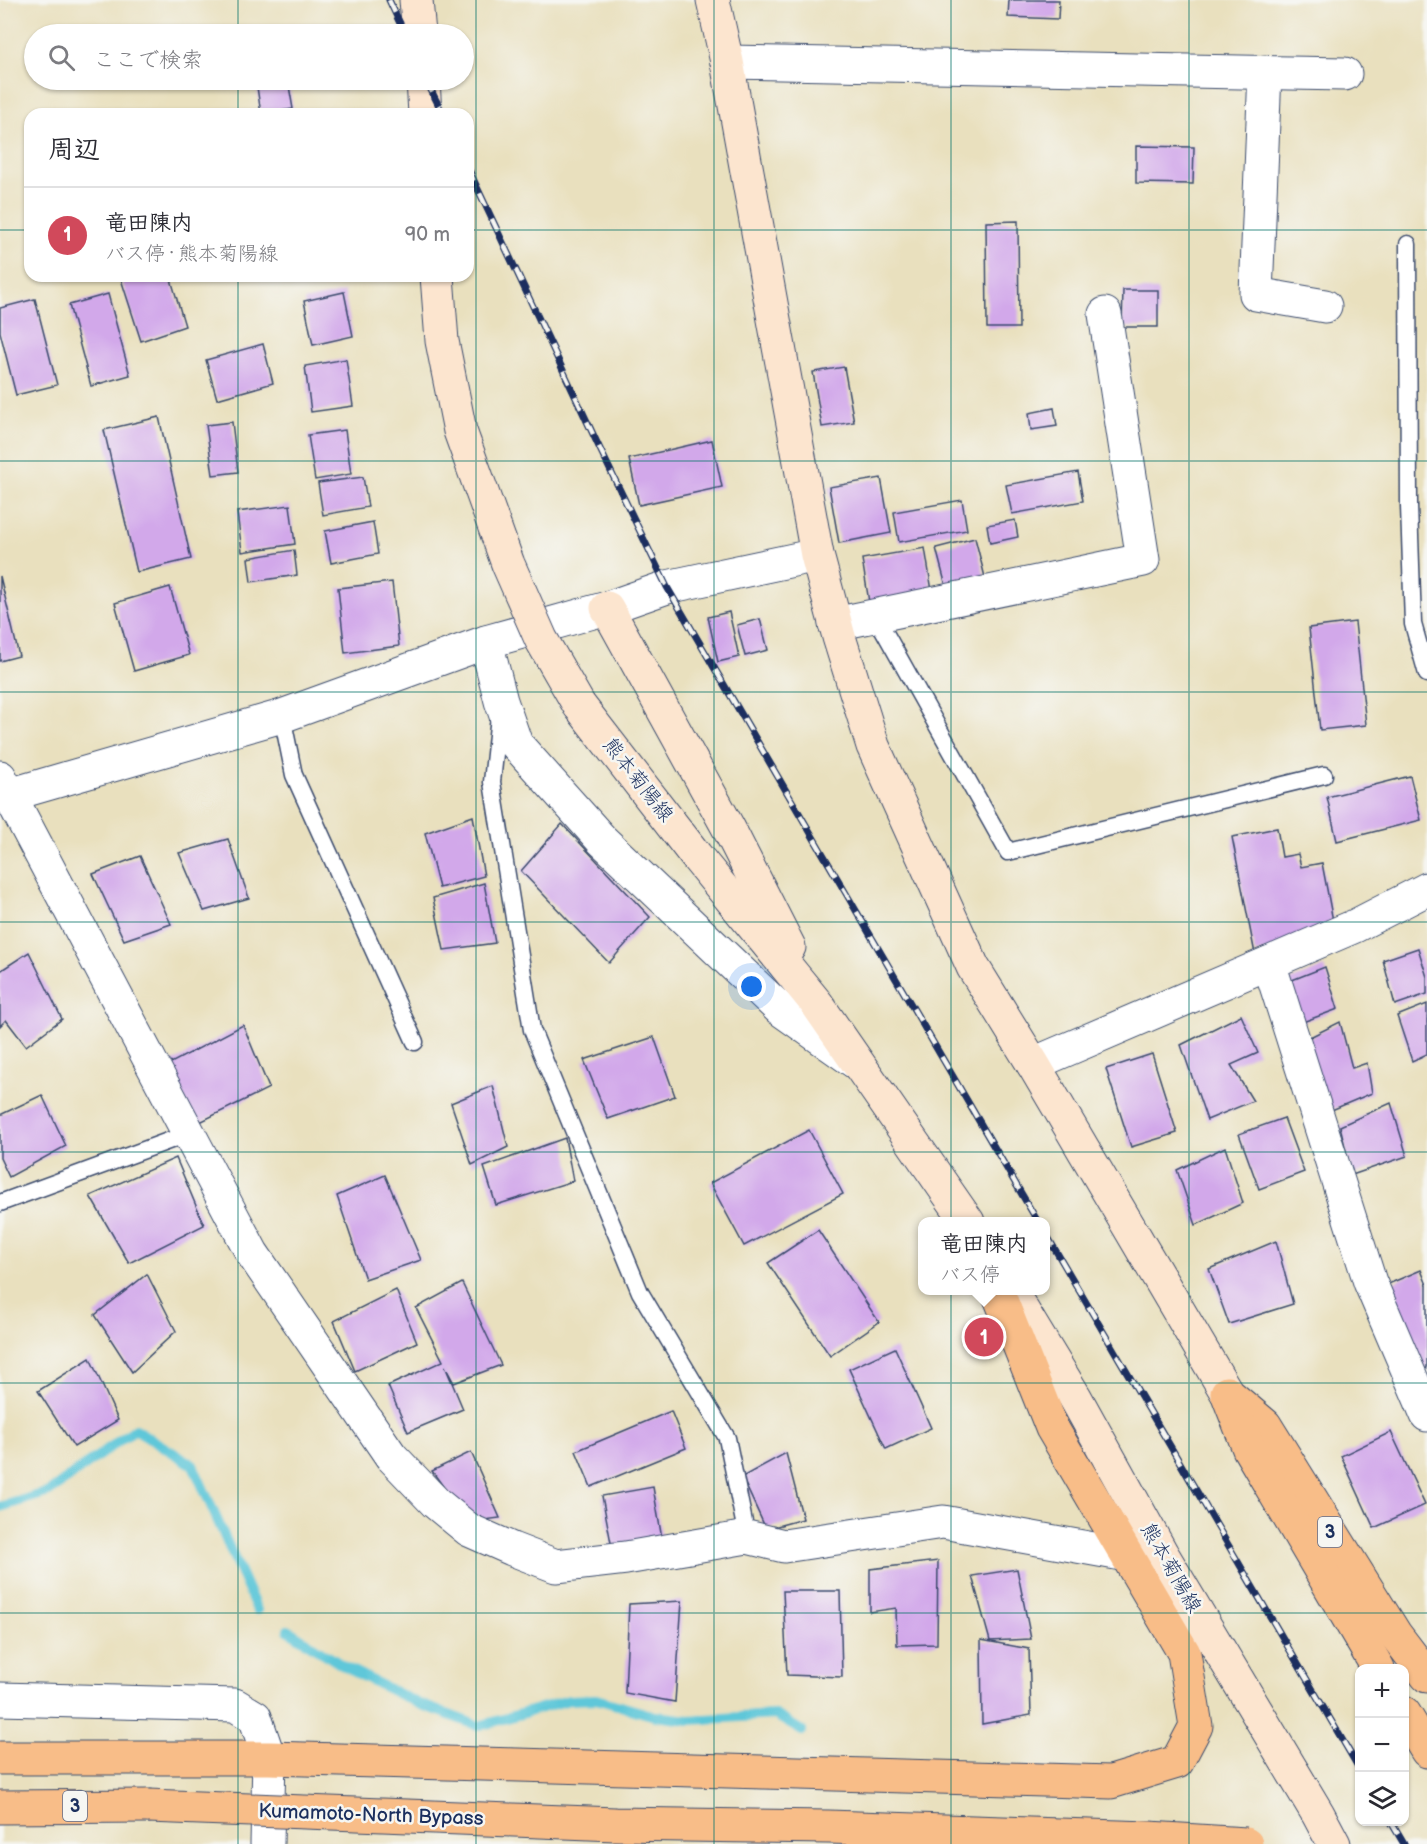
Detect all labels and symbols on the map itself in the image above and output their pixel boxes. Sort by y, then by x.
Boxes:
street label: 熊本菊陽線 [598,733,678,827]
your location [737,972,766,1001]
pin: 1 [964,1314,1004,1360]
road number: 3 [1318,1517,1342,1547]
street label: 熊本菊陽線 [1136,1519,1206,1617]
road number: 3 [63,1791,87,1821]
street label: Kumamoto-North Bypass [258,1799,484,1831]

